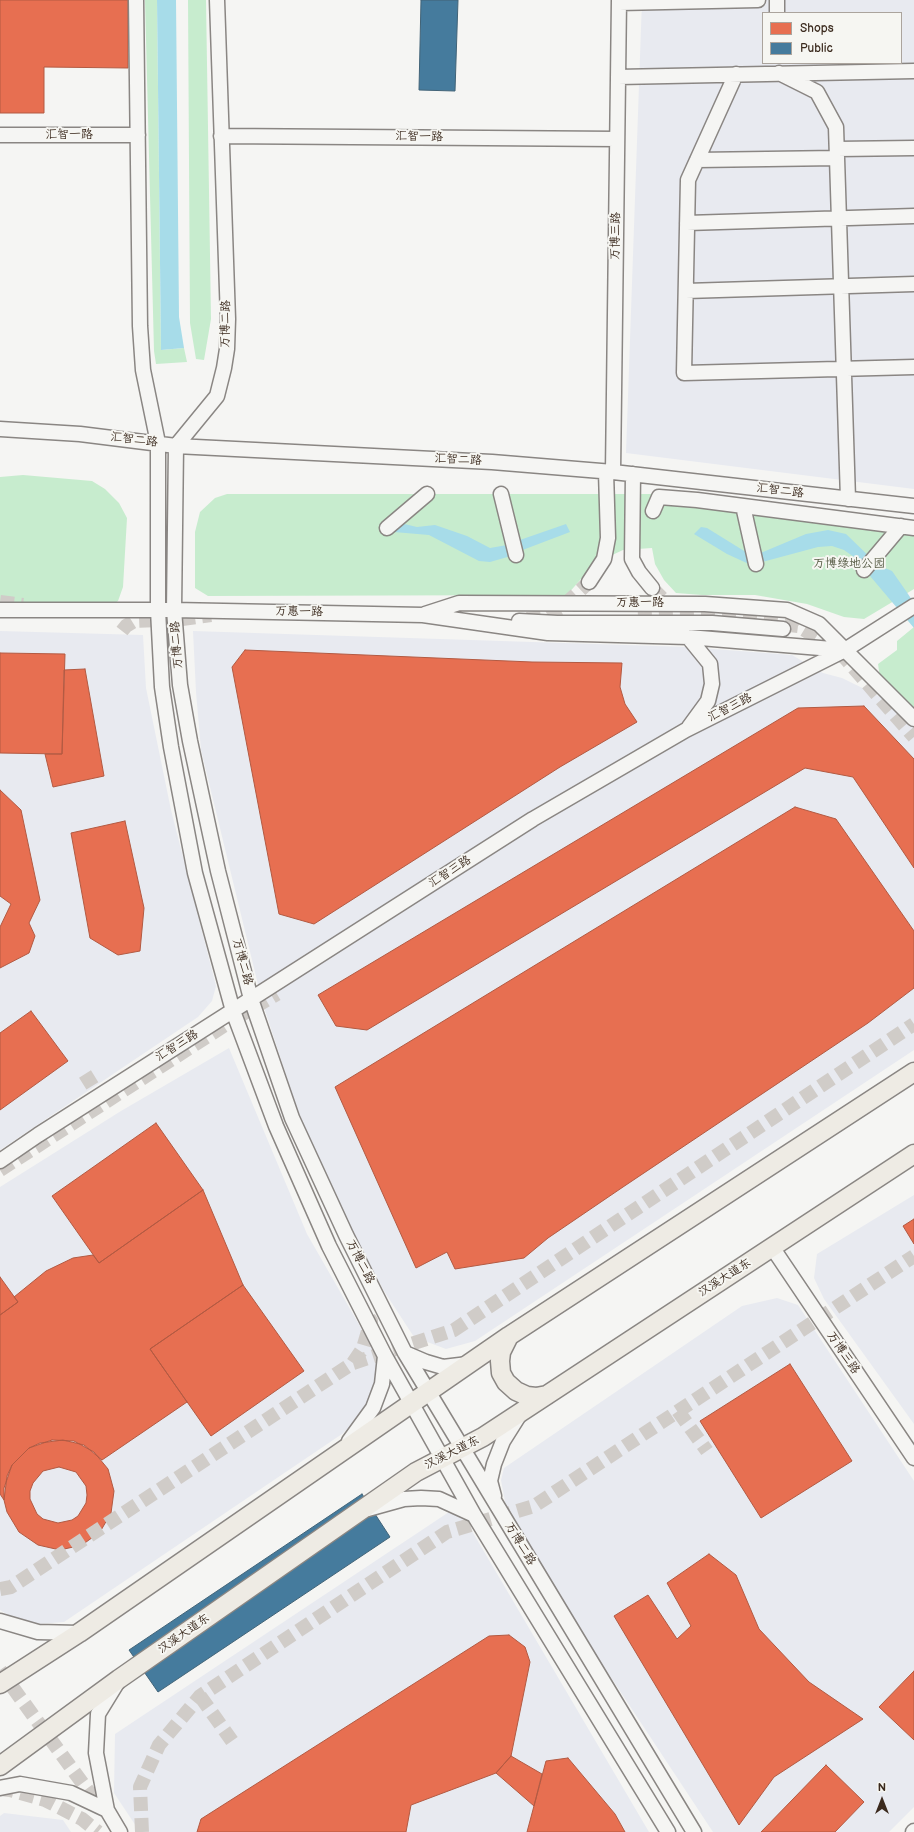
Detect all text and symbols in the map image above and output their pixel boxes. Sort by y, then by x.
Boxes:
legend [762,12,902,64]
text: Shops [800,21,834,36]
text: Public [800,41,833,56]
street label: 汇智一路 [45,128,93,142]
street label: 汇智一路 [395,129,443,145]
street label: 万博三路 [608,212,624,260]
street label: 万博二路 [218,300,234,348]
street label: 汇智二路 [109,430,159,450]
street label: 汇智二路 [434,452,482,468]
street label: 汇智二路 [755,481,805,501]
park label: 万博绿地公园 [813,557,885,571]
street label: 万惠一路 [616,596,664,610]
street label: 万惠一路 [275,604,323,620]
street label: 万博二路 [168,621,186,669]
street label: 汇智三路 [705,691,755,725]
street label: 汇智三路 [426,853,474,891]
street label: 万博二路 [229,937,255,987]
street label: 汇智三路 [153,1027,201,1065]
street label: 万博二路 [343,1237,377,1287]
street label: 汉溪大道东 [696,1256,754,1300]
street label: 万博三路 [824,1329,862,1377]
street label: 汉溪大道东 [422,1433,482,1473]
street label: 万博二路 [501,1520,539,1568]
street label: 汉溪大道东 [155,1611,213,1657]
north arrow [862,1780,902,1820]
text: N [878,1781,886,1794]

